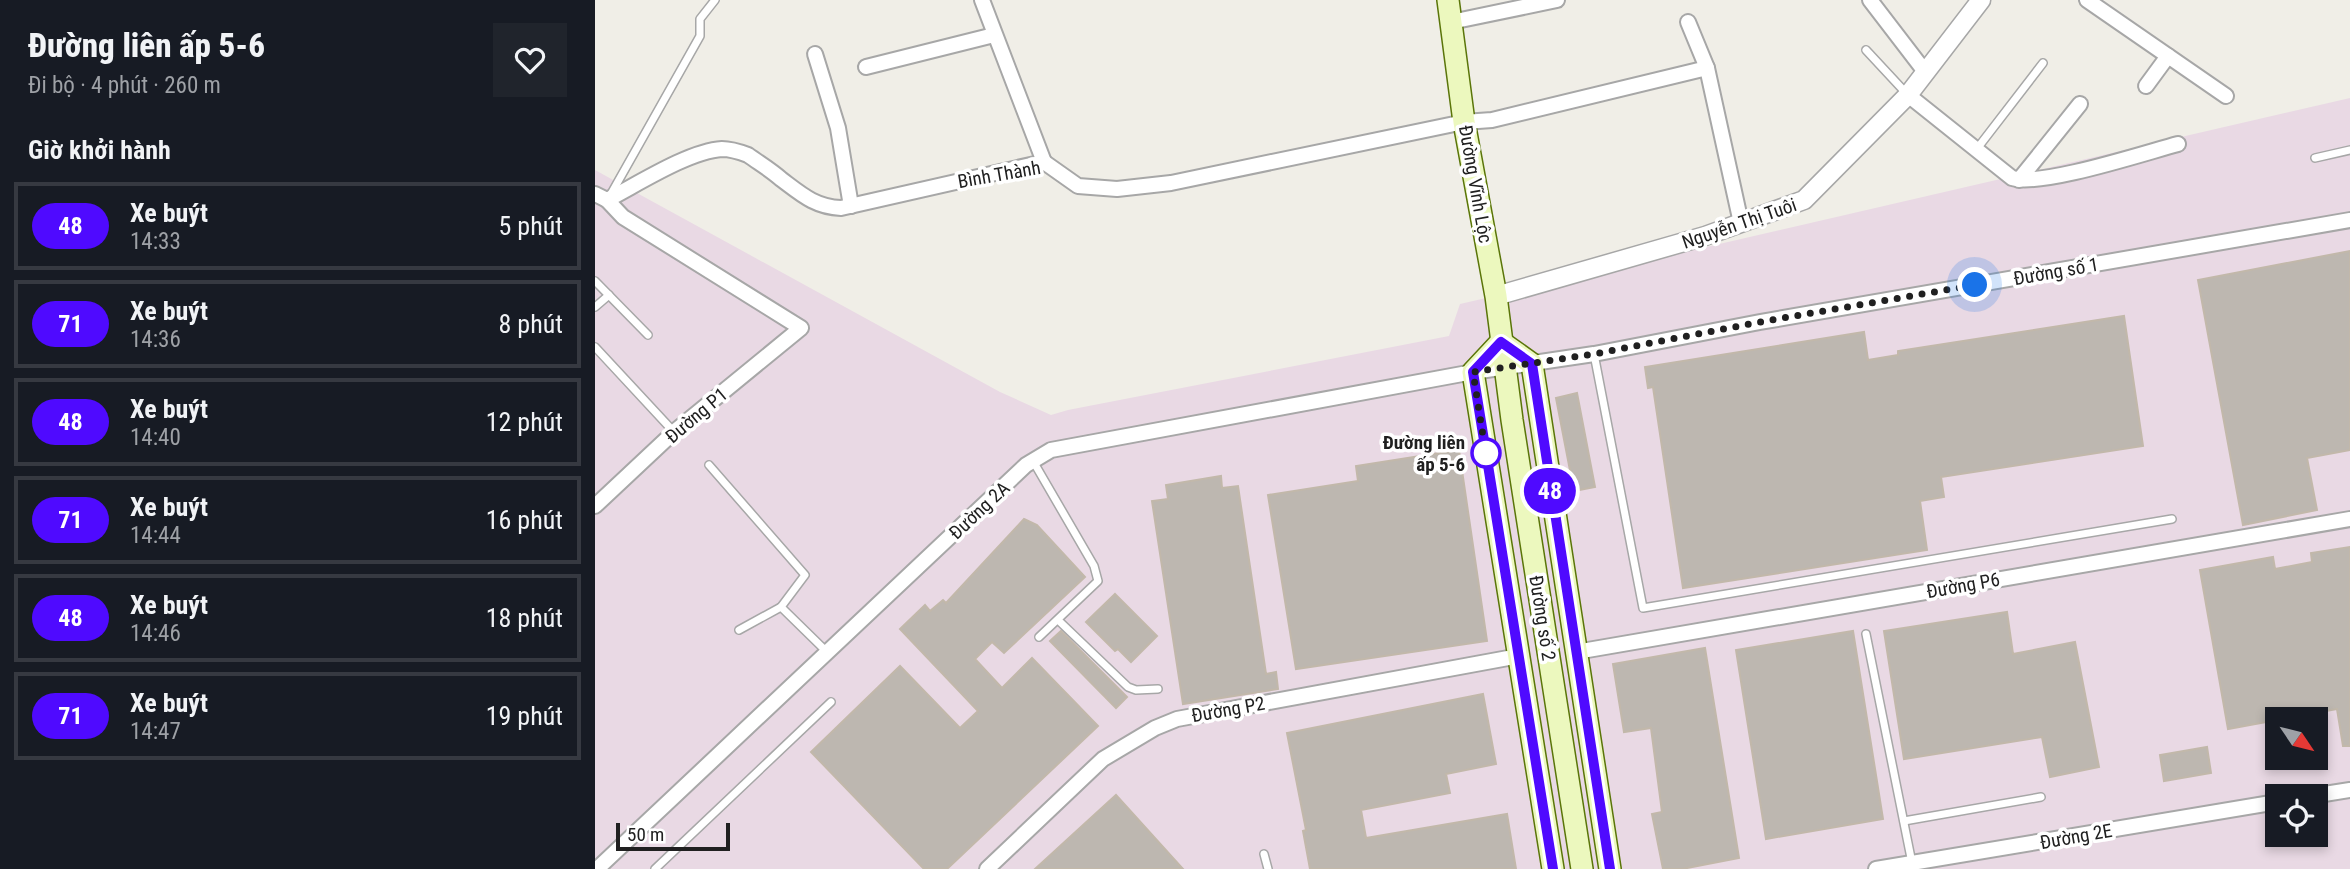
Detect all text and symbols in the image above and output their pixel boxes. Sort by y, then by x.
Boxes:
button: heart [493,23,567,97]
text: Đường liên ấp 5-6 [28,26,265,65]
text: Đi bộ · 4 phút · 260 m [28,72,221,99]
street label: Đường Vĩnh Lộc [1454,123,1497,245]
text: Giờ khởi hành [28,135,171,165]
street label: Bình Thành [956,156,1042,193]
street label: Nguyễn Thị Tuôi [1679,193,1800,254]
text: Xe buýt [130,198,208,228]
text: 5 phút [499,211,563,241]
text: 48 [58,212,83,240]
text: 14:33 [130,228,181,255]
street label: Đường số 1 [2012,253,2100,290]
your location [1957,267,1992,302]
text: Xe buýt [130,296,208,326]
text: 8 phút [499,309,563,339]
text: 71 [58,310,83,338]
text: 14:36 [130,326,181,353]
street label: Đường P1 [661,383,732,448]
text: Xe buýt [130,394,208,424]
text: 12 phút [486,407,563,437]
text: 48 [58,408,83,436]
text: 14:40 [130,424,181,451]
place label: Đường liên ấp 5-6 [1383,431,1465,476]
marker: Đường liên ấp 5-6 [1471,438,1501,468]
line badge: 48 [1518,468,1581,514]
street label: Đường 2A [944,477,1014,544]
text: 48 [1538,477,1562,505]
text: Xe buýt [130,492,208,522]
text: 16 phút [486,505,563,535]
text: 71 [58,506,83,534]
text: 14:44 [130,522,181,549]
street label: Đường P6 [1925,568,2002,603]
street label: Đường số 2 [1524,574,1561,662]
text: Xe buýt [130,590,208,620]
text: 18 phút [486,603,563,633]
text: 48 [58,604,83,632]
text: 14:46 [130,620,181,647]
text: Xe buýt [130,688,208,718]
street label: Đường P2 [1190,692,1267,727]
text: 19 phút [486,701,563,731]
text: 71 [58,702,83,730]
north arrow [2265,707,2327,770]
map controls [2265,707,2328,847]
text: 14:47 [130,718,181,745]
button: locate [2265,784,2328,847]
street label: Đường 2E [2038,819,2114,854]
scale bar [616,820,730,852]
text: 50 m [627,823,664,846]

